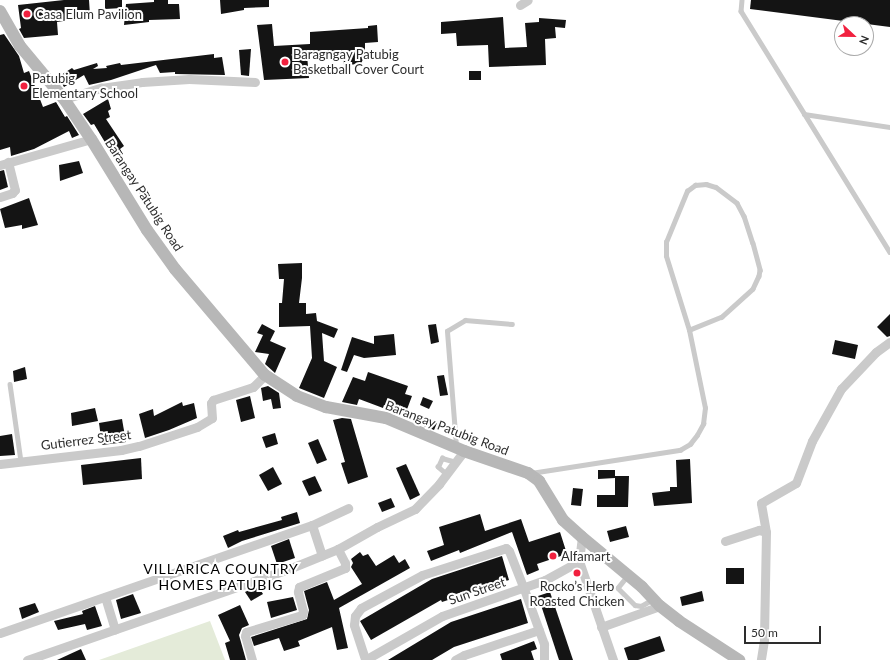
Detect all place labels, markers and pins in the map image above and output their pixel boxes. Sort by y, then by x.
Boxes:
place label: Casa Elum Pavilion [35,6,142,22]
marker: Casa Elum Pavilion [22,9,32,19]
place label: Baragngay Patubig Basketball Cover Court [293,47,424,78]
marker: Baragngay Patubig Basketball Cover Court [280,57,290,67]
place label: Patubig Elementary School [32,71,138,102]
marker: Patubig Elementary School [19,81,29,91]
place label: Alfamart [561,548,610,564]
marker: Alfamart [548,551,558,561]
marker: Rocko’s Herb Roasted Chicken [572,568,582,578]
place label: Rocko’s Herb Roasted Chicken [530,579,624,610]

